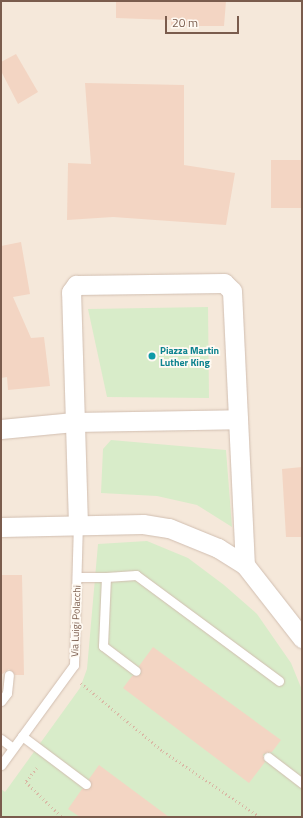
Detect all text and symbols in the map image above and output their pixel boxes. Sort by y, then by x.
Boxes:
scale bar [167,8,241,34]
text: 20 m [172,13,198,32]
place label: Piazza Martin Luther King [160,344,219,368]
marker: Piazza Martin Luther King [147,351,157,361]
street label: Via Luigi Polacchi [69,585,83,657]

